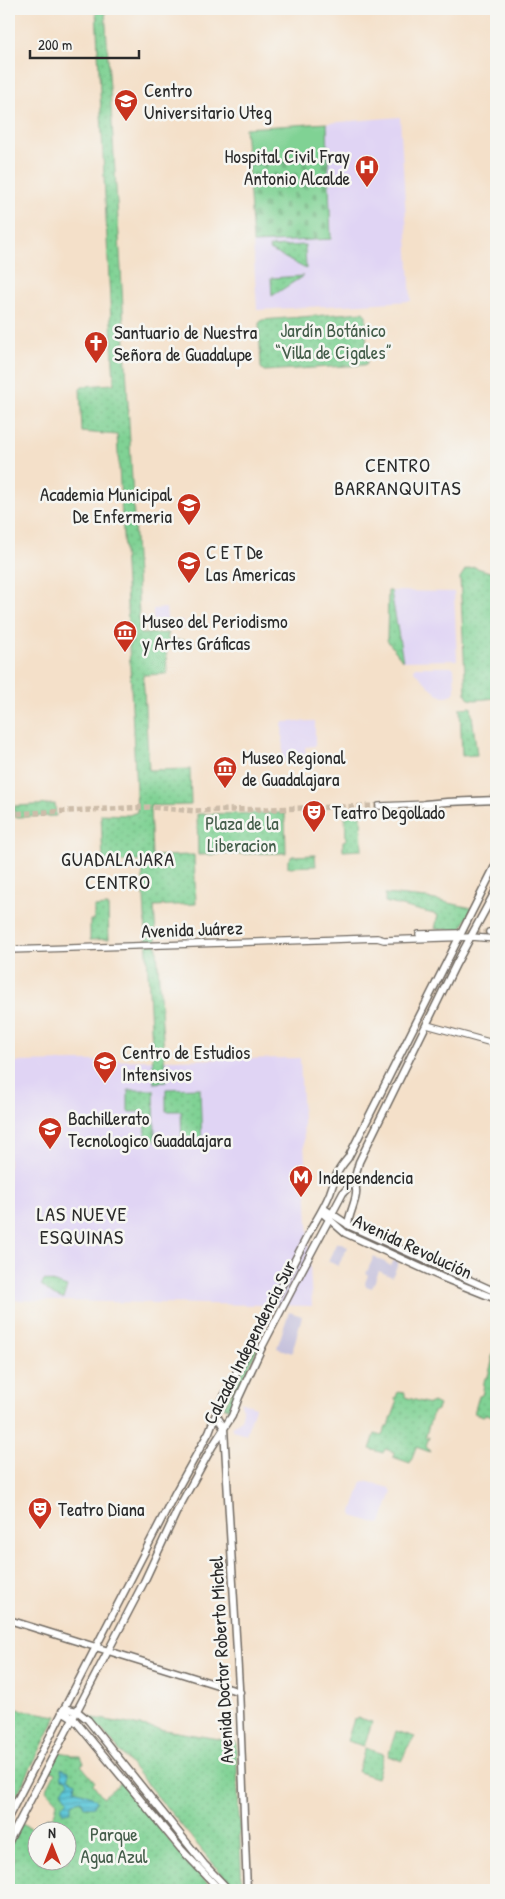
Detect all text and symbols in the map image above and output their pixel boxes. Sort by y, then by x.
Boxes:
scale bar [30,28,139,60]
text: 200 m [38,34,72,55]
place label: Centro Universitario Uteg [144,77,272,125]
school or university icon: Centro Universitario Uteg [113,88,139,122]
place label: Hospital Civil Fray Antonio Alcalde [224,143,350,191]
hospital icon: Hospital Civil Fray Antonio Alcalde [354,154,380,188]
park label: Jardín Botánico “Villa de Cigales” [275,317,392,365]
place label: Santuario de Nuestra Señora de Guadalupe [114,319,258,367]
church icon: Santuario de Nuestra Señora de Guadalupe [83,330,109,364]
district label: CENTRO BARRANQUITAS [334,451,462,501]
place label: Academia Municipal De Enfermeria [40,481,173,529]
school or university icon: Academia Municipal De Enfermeria [176,492,202,526]
place label: C E T De Las Americas [206,539,296,587]
school or university icon: C E T De Las Americas [176,550,202,584]
place label: Museo del Periodismo y Artes Gráficas [142,608,288,656]
museum icon: Museo del Periodismo y Artes Gráficas [112,619,138,653]
place label: Museo Regional de Guadalajara [242,744,346,792]
museum icon: Museo Regional de Guadalajara [212,755,238,789]
theatre icon: Teatro Degollado [301,799,327,833]
place label: Teatro Degollado [332,799,446,825]
park label: Plaza de la Liberacion [205,810,279,858]
district label: GUADALAJARA CENTRO [61,845,175,895]
street label: Avenida Juárez [141,914,243,944]
place label: Centro de Estudios Intensivos [122,1039,250,1087]
school or university icon: Centro de Estudios Intensivos [92,1050,118,1084]
place label: Bachillerato Tecnologico Guadalajara [68,1105,232,1153]
school or university icon: Bachillerato Tecnologico Guadalajara [37,1116,63,1150]
metro station icon: Independencia [288,1164,314,1198]
place label: Independencia [318,1164,413,1190]
district label: LAS NUEVE ESQUINAS [37,1200,127,1250]
street label: Avenida Revolución [349,1207,477,1285]
street label: Calzada Independencia Sur [196,1255,302,1428]
theatre icon: Teatro Diana [27,1496,53,1530]
place label: Teatro Diana [58,1496,145,1522]
street label: Avenida Doctor Roberto Michel [203,1555,239,1764]
park label: Parque Agua Azul [80,1821,149,1869]
north arrow [28,1822,78,1872]
text: N [48,1823,56,1842]

